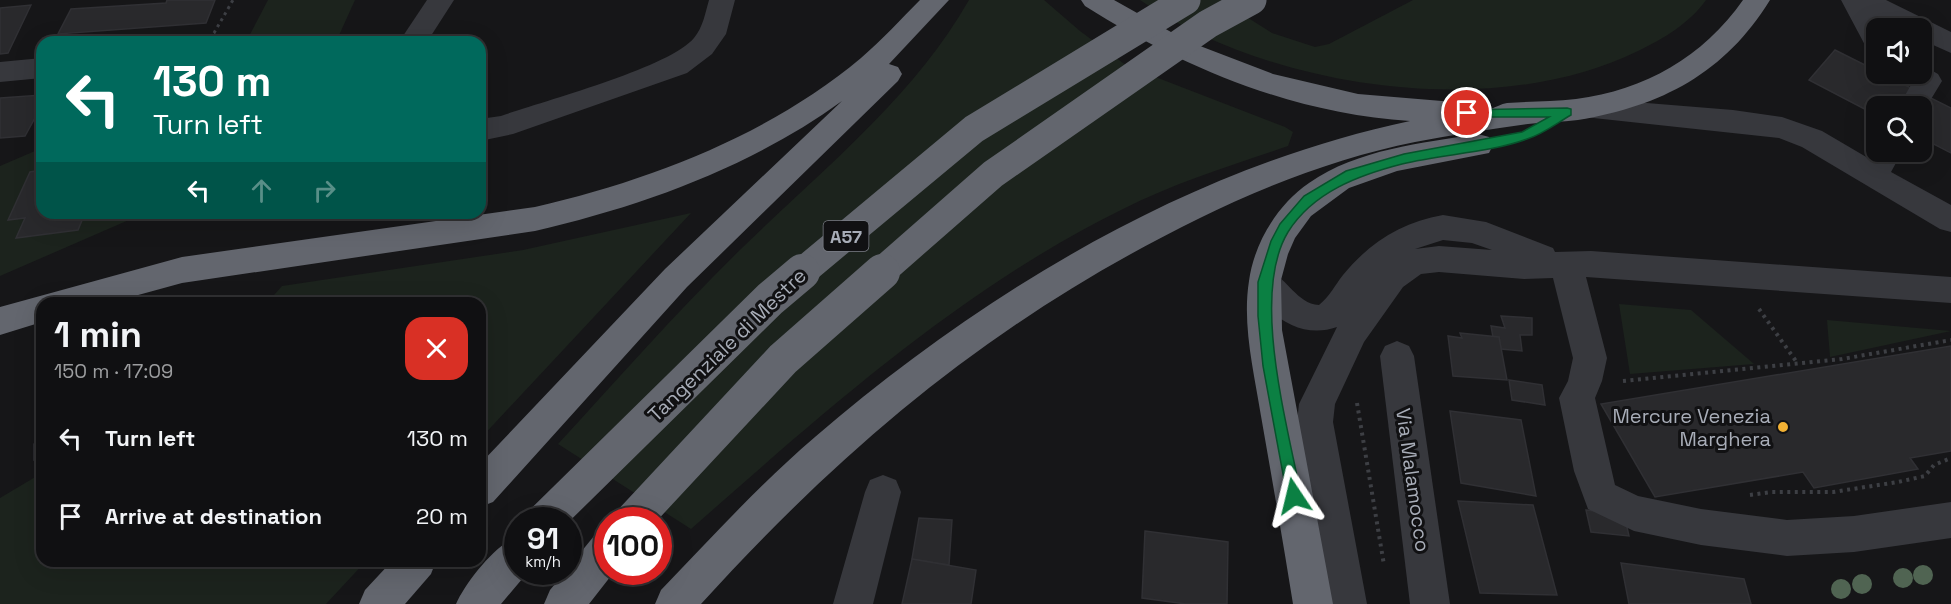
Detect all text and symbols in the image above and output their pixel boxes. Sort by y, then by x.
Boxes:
map controls [1866,18,1932,162]
button: sound [1866,18,1932,84]
text: 130 m [153,55,271,108]
icon: left [54,60,132,138]
pin [1441,87,1492,138]
icon: arrive [1450,96,1483,129]
button: search [1866,96,1932,162]
text: Turn left [153,107,263,142]
icon: left [182,174,215,207]
icon: ahead [245,174,278,207]
icon: right [308,174,341,207]
road number: A57 [824,221,868,251]
street label: Tangenziale di Mestre [642,263,812,427]
text: 1 min [54,312,142,358]
button: close [405,317,468,380]
text: 150 m · 17:09 [54,358,173,384]
place label: Mercure Venezia Marghera [1613,403,1771,452]
street label: Via Malamocco [1390,406,1436,554]
marker: Mercure Venezia Marghera [1776,420,1790,434]
icon: left [54,422,87,455]
text: Turn left [105,424,195,452]
text: 130 m [407,424,468,452]
position arrow [1262,464,1326,528]
icon: arrive [54,500,87,533]
text: Arrive at destination [105,502,322,530]
text: 20 m [416,502,468,530]
speed limit sign: 100 [594,507,672,585]
text: 91 [527,519,559,558]
text: km/h [525,552,561,571]

